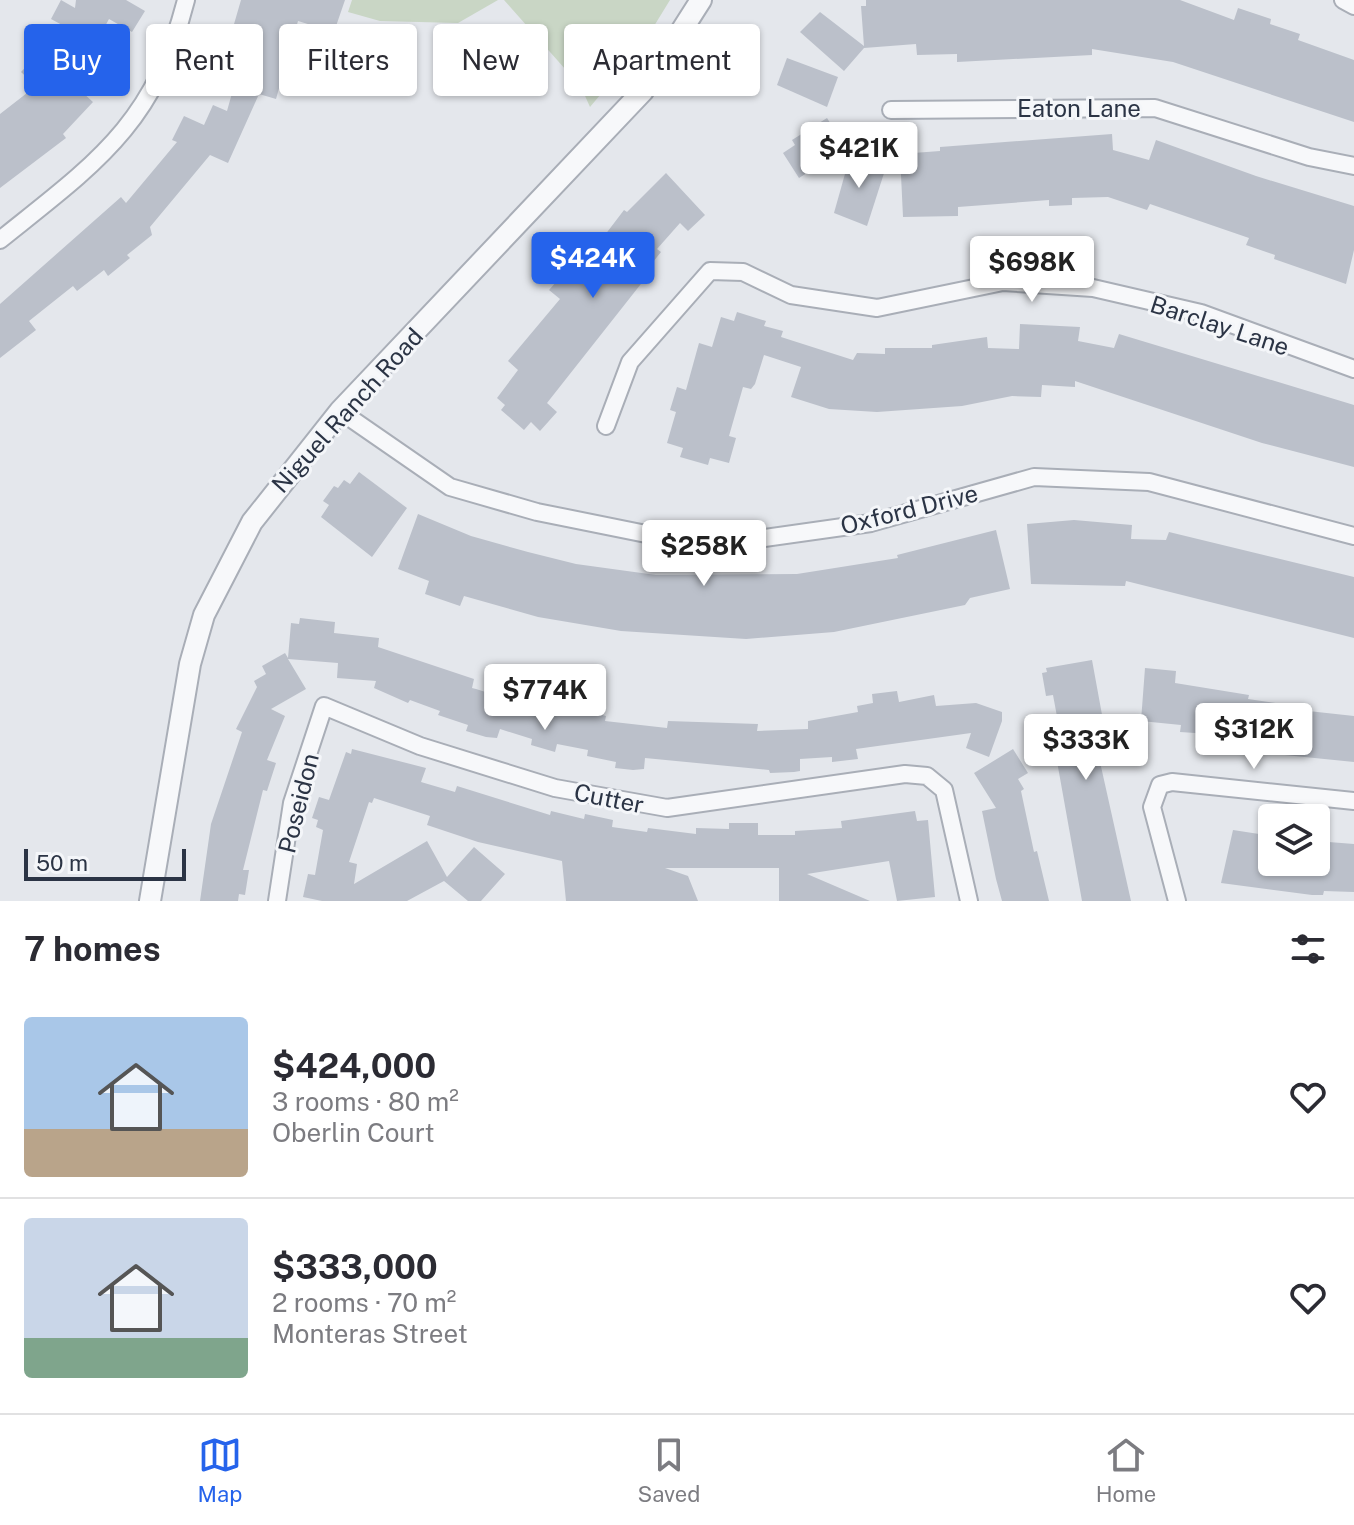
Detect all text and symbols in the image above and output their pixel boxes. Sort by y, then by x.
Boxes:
chip: Buy [24,24,130,96]
chip: Rent [146,24,263,96]
chip: Filters [279,24,417,96]
chip: New [433,24,548,96]
chip: Apartment [564,24,760,96]
street label: Eaton Lane [1017,94,1141,122]
pin: $421K [803,122,915,190]
text: $421K [818,132,900,163]
pin: $424K [537,232,649,300]
pin: $698K [976,236,1088,304]
text: $424K [550,242,636,273]
text: $698K [988,246,1076,277]
street label: Barclay Lane [1147,289,1293,361]
street label: Niguel Ranch Road [266,322,428,498]
street label: Oxford Drive [837,478,981,540]
pin: $258K [648,520,760,588]
text: $258K [660,530,748,561]
pin: $774K [489,664,601,732]
text: $774K [502,674,588,705]
pin: $312K [1198,703,1310,771]
text: $312K [1213,713,1295,744]
pin: $333K [1030,714,1142,782]
text: $333K [1042,724,1130,755]
street label: Poseidon [272,750,324,856]
street label: Cutter [572,778,646,818]
map controls [1258,804,1330,876]
button: layers [1258,804,1330,876]
scale bar [24,845,186,881]
text: 50 m [36,850,88,876]
icon: filters [1286,927,1330,971]
text: 7 homes [24,929,161,969]
text: $424,000 [272,1046,436,1086]
icon: home [88,1049,184,1145]
icon: heart [1286,1075,1330,1119]
text: 3 rooms · 80 m² [272,1086,459,1117]
text: Oberlin Court [272,1117,435,1148]
text: $333,000 [272,1247,438,1287]
icon: home [88,1250,184,1346]
icon: heart [1286,1276,1330,1320]
text: 2 rooms · 70 m² [272,1287,456,1318]
text: Monteras Street [272,1318,468,1349]
tab: Map [198,1433,242,1507]
tab: Saved [638,1433,700,1507]
tab: Home [1096,1433,1156,1507]

